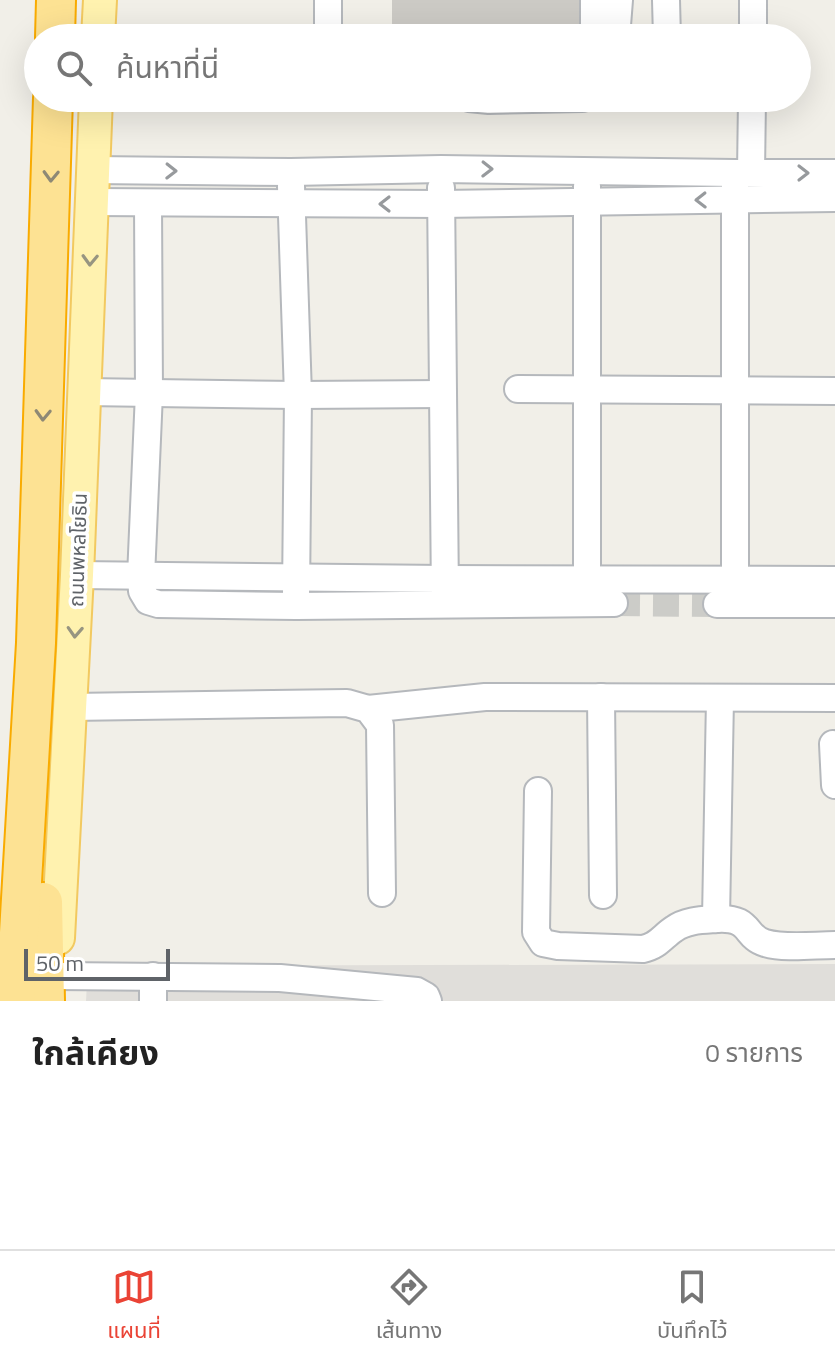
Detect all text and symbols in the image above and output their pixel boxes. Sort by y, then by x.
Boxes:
search box [24,24,811,112]
text: ค้นหาที่นี่ [116,44,219,90]
icon: search [52,46,96,90]
one-way arrow [481,160,494,178]
one-way arrow [165,162,178,180]
one-way arrow [797,164,810,182]
one-way arrow [42,170,60,183]
one-way arrow [694,191,707,209]
one-way arrow [378,195,391,213]
one-way arrow [82,254,99,267]
one-way arrow [35,409,52,421]
street label: ถนนพหลโยธิน [60,492,95,608]
one-way arrow [66,626,83,639]
scale bar [24,945,170,981]
text: 50 m [36,946,84,980]
text: ใกล้เคียง [32,1026,159,1078]
text: 0 รายการ [705,1033,803,1072]
tab: แผนที่ [107,1265,161,1348]
tab: เส้นทาง [376,1265,442,1348]
tab: บันทึกไว้ [657,1265,728,1348]

